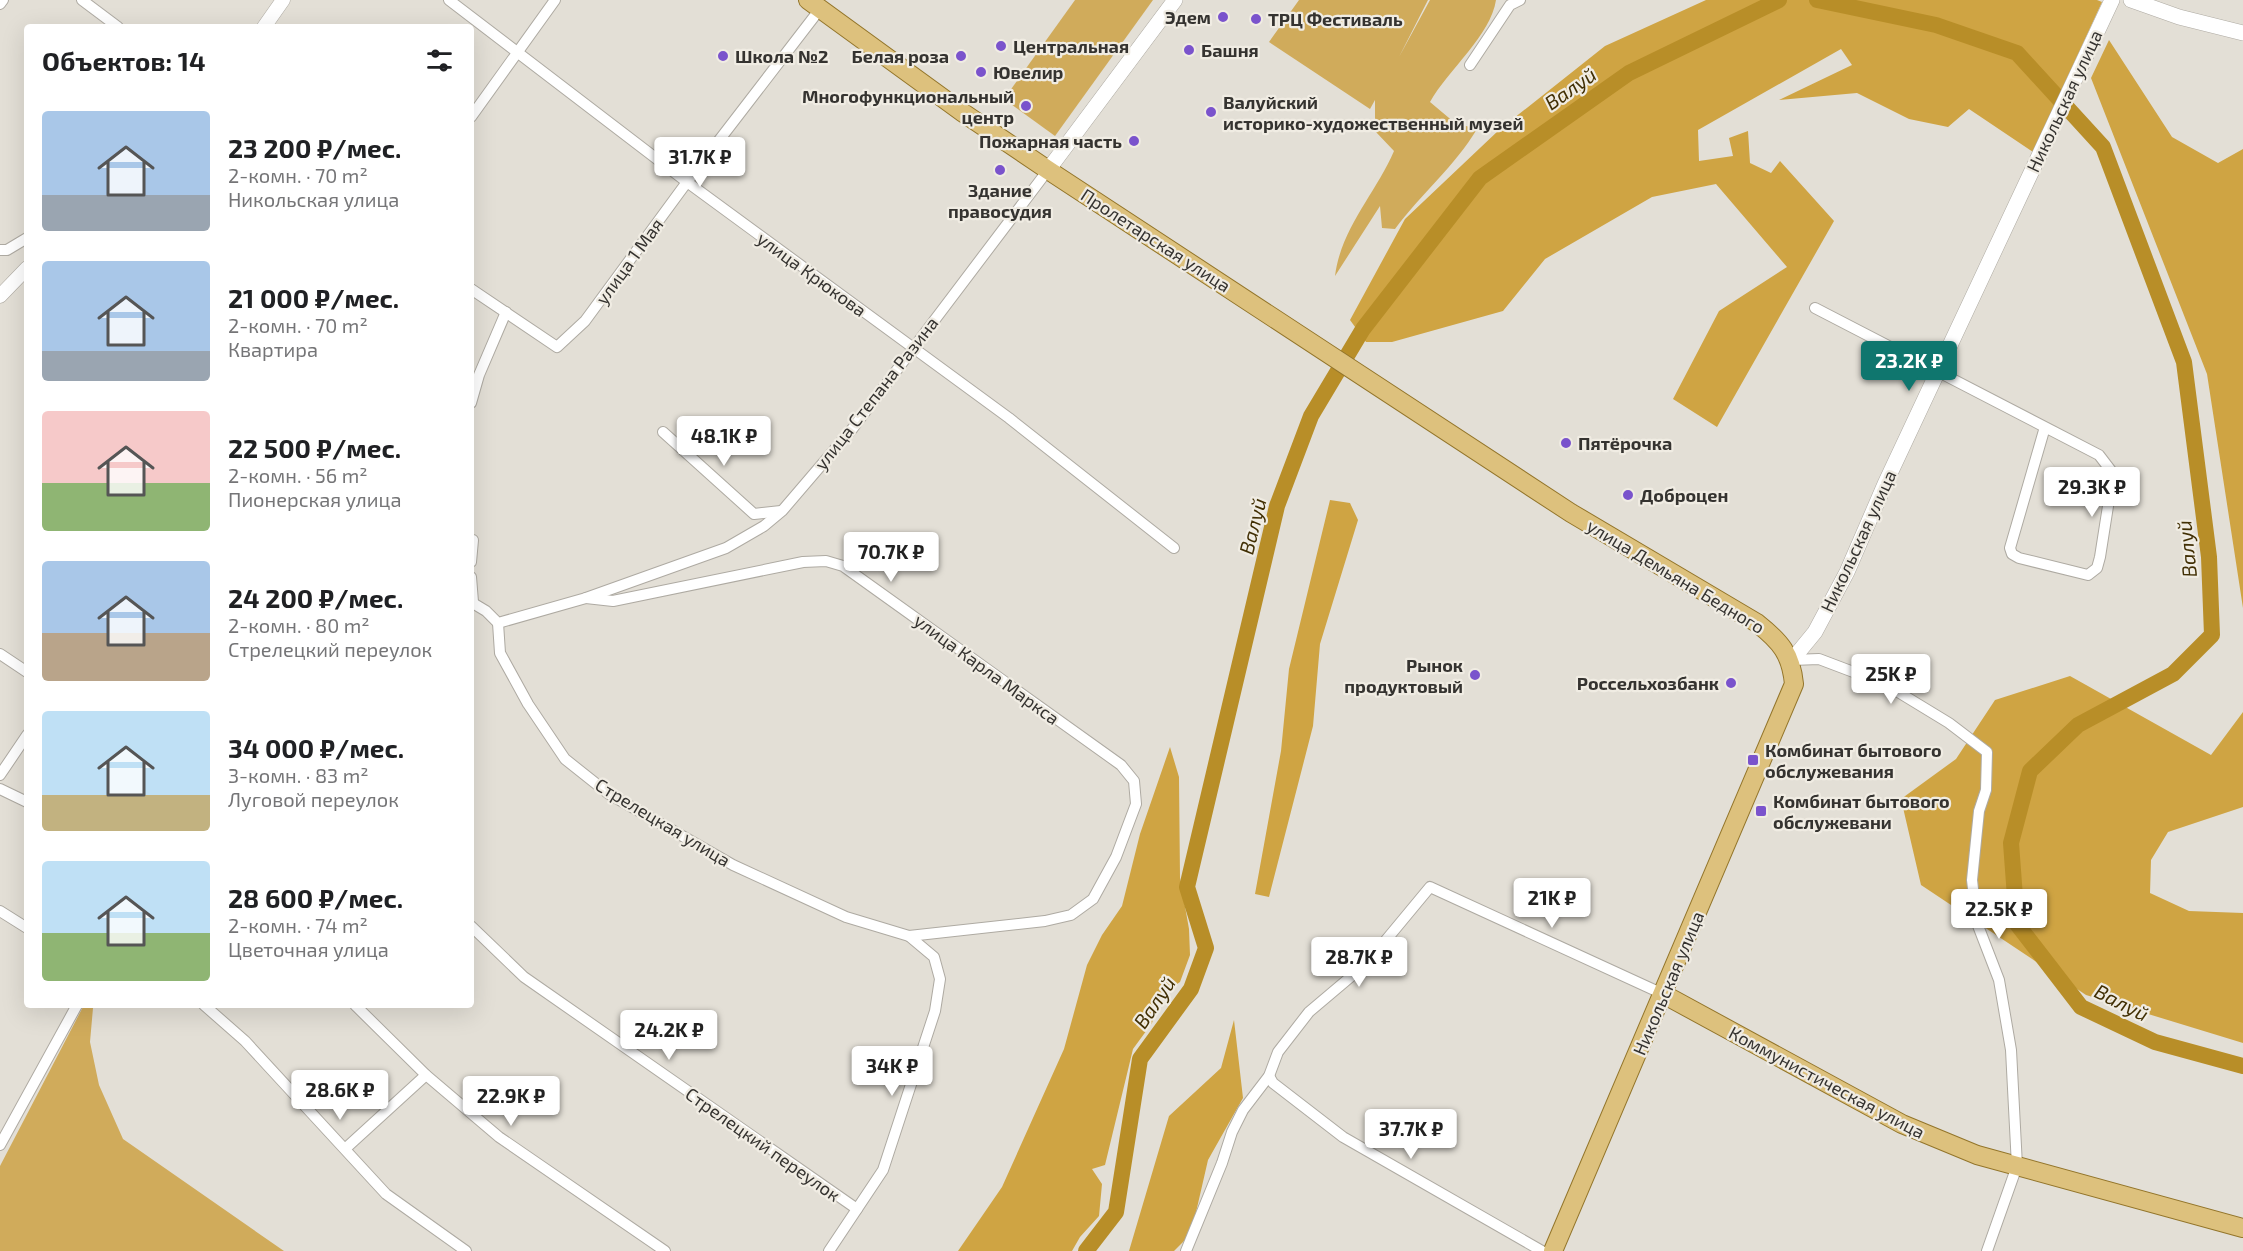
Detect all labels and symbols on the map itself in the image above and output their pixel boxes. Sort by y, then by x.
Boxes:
place label: Эдем [1165,6,1211,28]
place label: ТРЦ Фестиваль [1268,8,1403,30]
marker: Эдем [1216,10,1230,24]
marker: ТРЦ Фестиваль [1249,12,1263,26]
street label: Никольская улица [2021,26,2107,176]
place label: Центральная [1013,35,1129,57]
marker: Центральная [994,39,1008,53]
place label: Башня [1201,39,1259,61]
marker: Башня [1182,43,1196,57]
place label: Школа №2 [735,45,828,67]
place label: Белая роза [852,45,949,67]
marker: Школа №2 [716,49,730,63]
marker: Белая роза [954,49,968,63]
place label: Ювелир [993,61,1064,83]
water label: Валуй [1540,62,1600,114]
marker: Ювелир [974,65,988,79]
place label: Многофункциональный центр [802,85,1014,128]
place label: Валуйский историко-художественный музей [1223,91,1524,134]
marker: Многофункциональный центр [1019,99,1033,113]
marker: Валуйский историко-художественный музей [1204,105,1218,119]
place label: Пожарная часть [979,130,1122,152]
marker: Пожарная часть [1127,134,1141,148]
pin: 31.7K ₽ [645,137,755,188]
marker: Здание правосудия [993,163,1007,177]
place label: Здание правосудия [948,179,1052,222]
street label: Пролетарская улица [1077,183,1235,297]
street label: улица 1 Мая [590,214,668,308]
street label: улица Крюкова [753,227,871,321]
street label: улица Степана Разина [809,312,943,474]
pin: 23.2K ₽ [1854,341,1964,392]
pin: 48.1K ₽ [669,416,779,467]
place label: Пятёрочка [1578,432,1672,454]
marker: Пятёрочка [1559,436,1573,450]
street label: Никольская улица [1815,466,1901,616]
pin: 29.3K ₽ [2037,467,2147,518]
place label: Доброцен [1640,484,1728,506]
marker: Доброцен [1621,488,1635,502]
water label: Валуй [1233,495,1271,557]
street label: улица Демьяна Бедного [1583,514,1769,638]
water label: Валуй [2171,519,2201,579]
pin: 70.7K ₽ [836,532,946,583]
street label: улица Карла Маркса [910,609,1064,729]
place label: Рынок продуктовый [1344,654,1463,697]
pin: 25K ₽ [1849,654,1933,705]
marker: Рынок продуктовый [1468,668,1482,682]
place label: Россельхозбанк [1577,672,1719,694]
marker: Россельхозбанк [1724,676,1738,690]
place label: Комбинат бытового обслужевания [1765,739,1942,782]
marker: Комбинат бытового обслужевания [1746,753,1760,767]
street label: Стрелецкая улица [592,773,734,871]
place label: Комбинат бытового обслужевани [1773,790,1950,833]
marker: Комбинат бытового обслужевани [1754,804,1768,818]
pin: 21K ₽ [1510,878,1594,929]
pin: 22.5K ₽ [1944,889,2054,940]
street label: Никольская улица [1628,908,1708,1058]
pin: 28.7K ₽ [1304,937,1414,988]
water label: Валуй [1128,972,1180,1032]
water label: Валуй [2091,978,2153,1026]
pin: 24.2K ₽ [614,1010,724,1061]
street label: Коммунистическая улица [1725,1021,1929,1143]
pin: 34K ₽ [850,1046,934,1097]
pin: 28.6K ₽ [285,1070,395,1121]
pin: 22.9K ₽ [456,1076,566,1127]
street label: Стрелецкий переулок [681,1082,845,1206]
pin: 37.7K ₽ [1356,1109,1466,1160]

